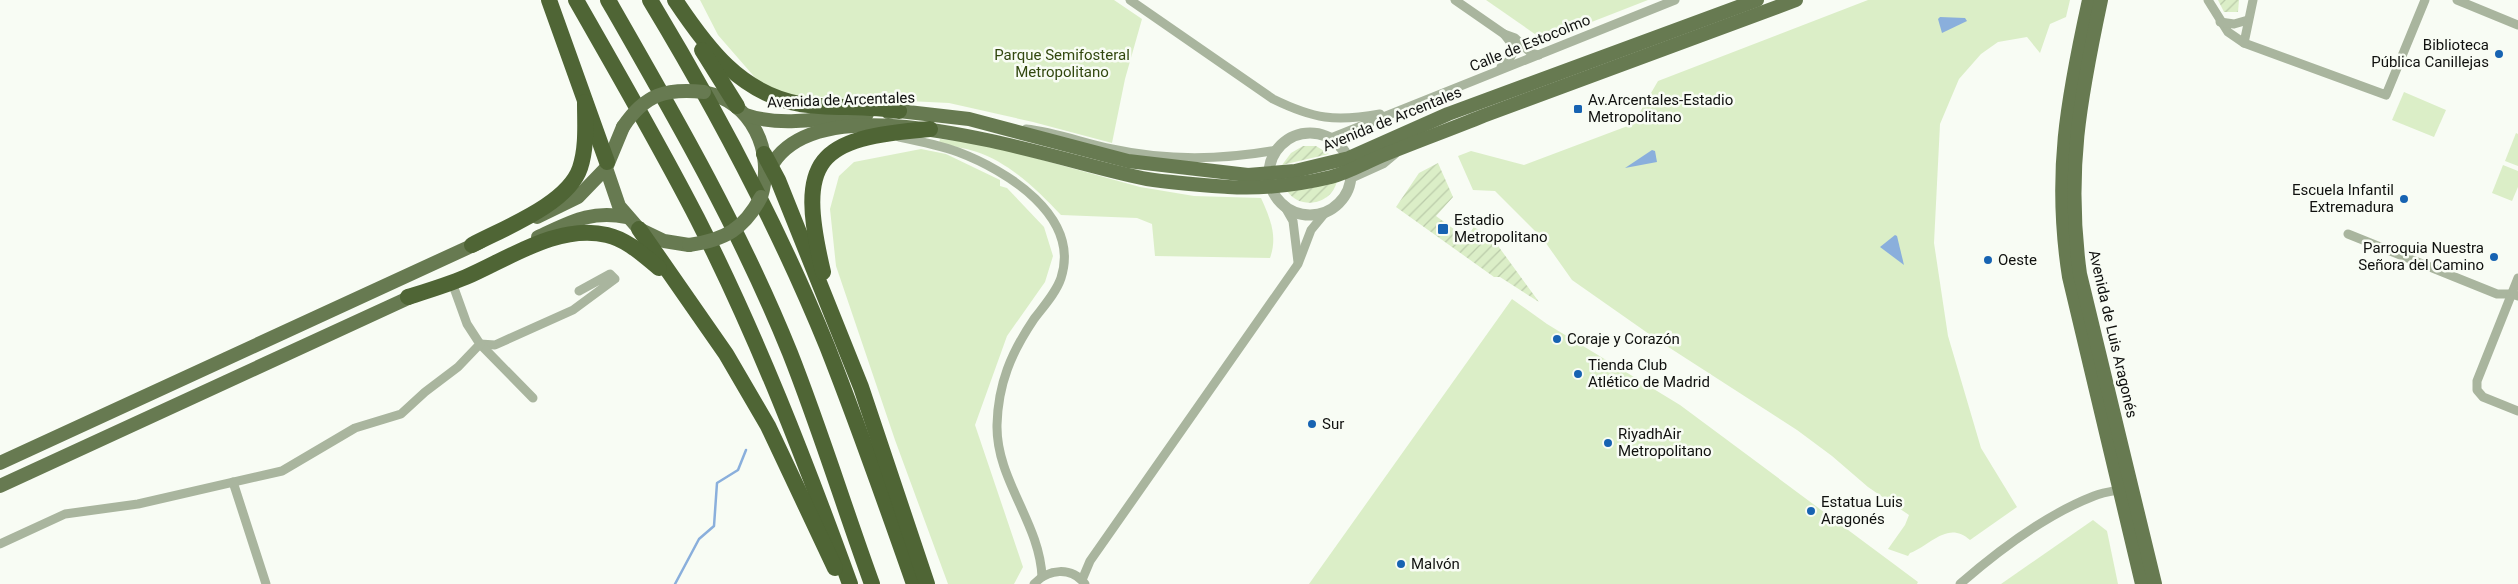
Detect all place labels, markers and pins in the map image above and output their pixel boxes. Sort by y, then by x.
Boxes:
place label: Biblioteca Pública Canillejas [2371,36,2489,71]
marker: Biblioteca Pública Canillejas [2493,48,2505,60]
place label: Av.Arcentales-Estadio Metropolitano [1588,91,1733,126]
marker: Av.Arcentales-Estadio Metropolitano [1572,103,1584,115]
place label: Escuela Infantil Extremadura [2292,181,2394,216]
marker: Escuela Infantil Extremadura [2398,193,2410,205]
place label: Estadio Metropolitano [1454,211,1548,246]
marker: Estadio Metropolitano [1436,222,1450,236]
place label: Parroquia Nuestra Señora del Camino [2358,239,2484,274]
place label: Oeste [1998,251,2037,269]
marker: Parroquia Nuestra Señora del Camino [2488,251,2500,263]
marker: Oeste [1982,254,1994,266]
place label: Coraje y Corazón [1567,330,1680,348]
marker: Coraje y Corazón [1551,333,1563,345]
place label: Tienda Club Atlético de Madrid [1588,356,1710,391]
marker: Tienda Club Atlético de Madrid [1572,368,1584,380]
place label: Sur [1322,415,1344,433]
marker: Sur [1306,418,1318,430]
place label: RiyadhAir Metropolitano [1618,425,1712,460]
marker: RiyadhAir Metropolitano [1602,437,1614,449]
place label: Estatua Luis Aragonés [1821,493,1903,528]
marker: Estatua Luis Aragonés [1805,505,1817,517]
place label: Malvón [1411,555,1460,573]
marker: Malvón [1395,558,1407,570]

